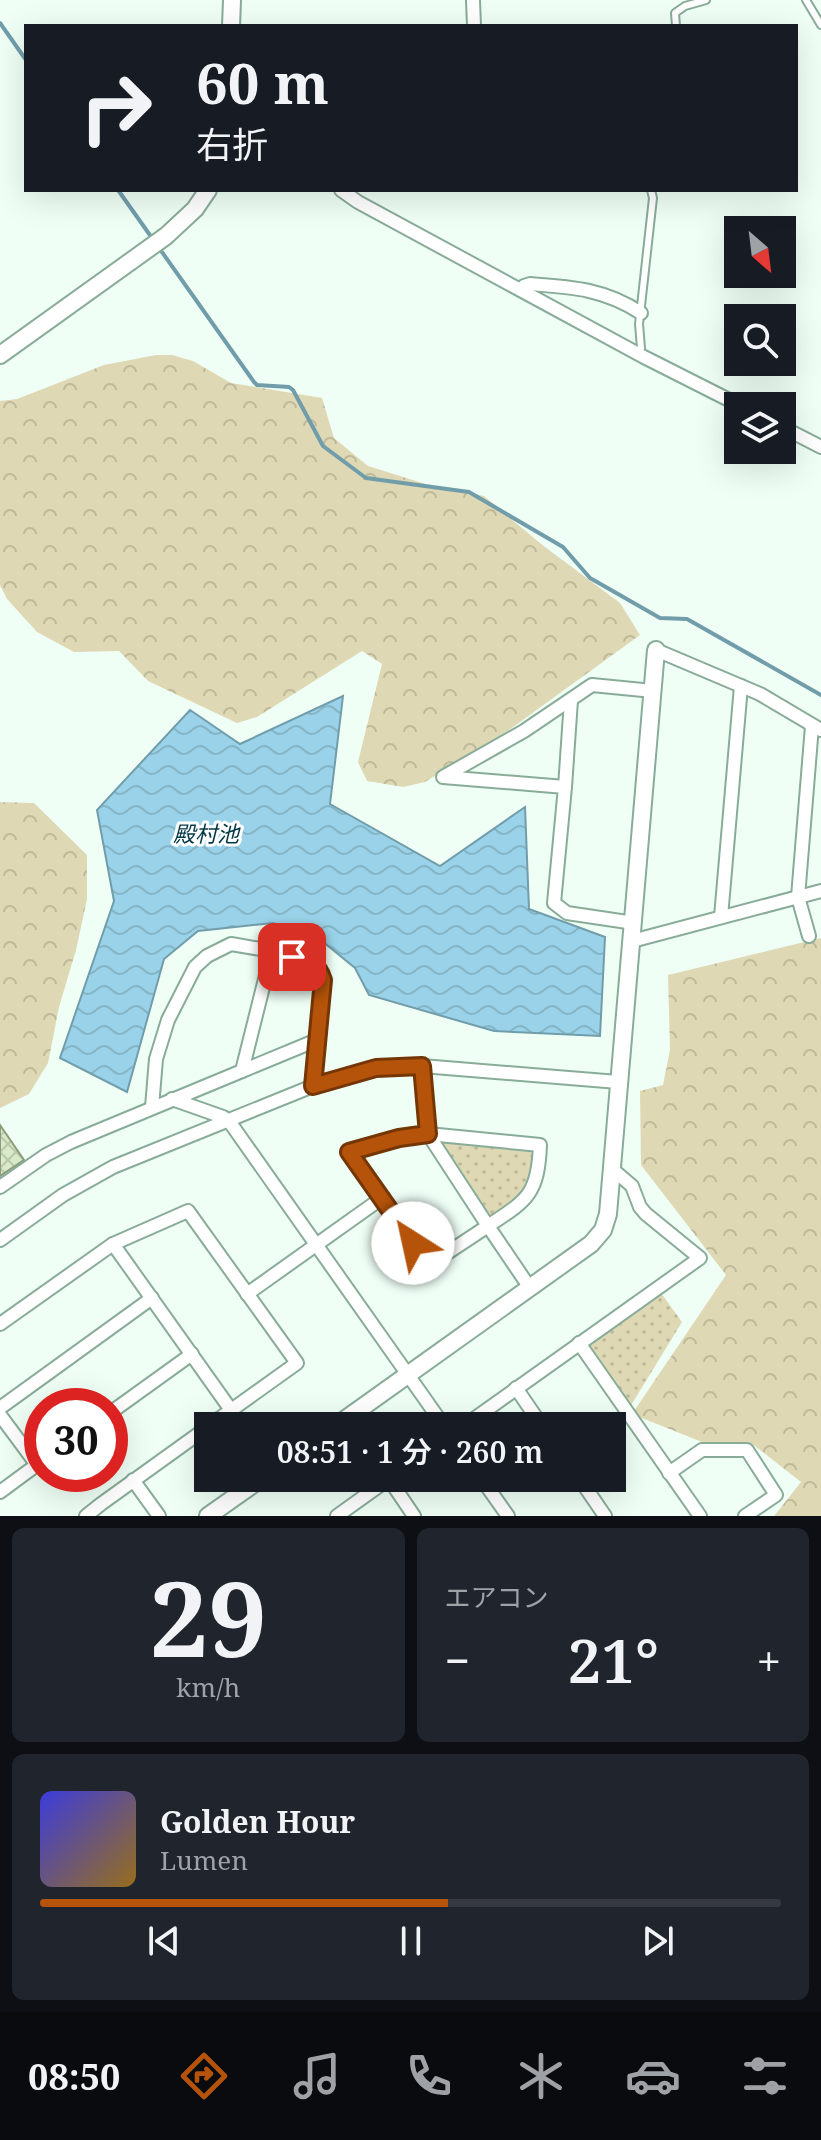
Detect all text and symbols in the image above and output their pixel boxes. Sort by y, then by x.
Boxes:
text: 60 m [196,44,329,120]
icon: right [64,56,168,160]
text: 右折 [196,120,268,169]
north arrow [724,216,796,288]
map controls [724,216,796,464]
button: search [724,304,796,376]
button: layers [724,392,796,464]
water label: 殿村池 [173,818,241,848]
pin [258,923,326,991]
icon: arrive [270,935,314,979]
position arrow [371,1201,455,1285]
speed limit sign: 30 [24,1388,128,1492]
text: 08:51 · 1 分 · 260 m [277,1431,543,1472]
text: 29 [149,1546,267,1687]
text: エアコン [445,1579,549,1615]
text: 21° [567,1619,659,1701]
text: − [445,1630,470,1690]
text: + [756,1630,781,1690]
text: km/h [176,1669,240,1705]
text: Golden Hour [160,1801,355,1842]
text: Lumen [160,1842,248,1878]
icon: previous [142,1919,186,1963]
icon: pause [389,1919,433,1963]
icon: next [636,1919,680,1963]
icon: directions [176,2048,232,2104]
icon: music [289,2048,345,2104]
icon: phone [401,2048,457,2104]
icon: climate [513,2048,569,2104]
icon: car [625,2048,681,2104]
icon: filters [737,2048,793,2104]
text: 08:50 [28,2052,120,2101]

